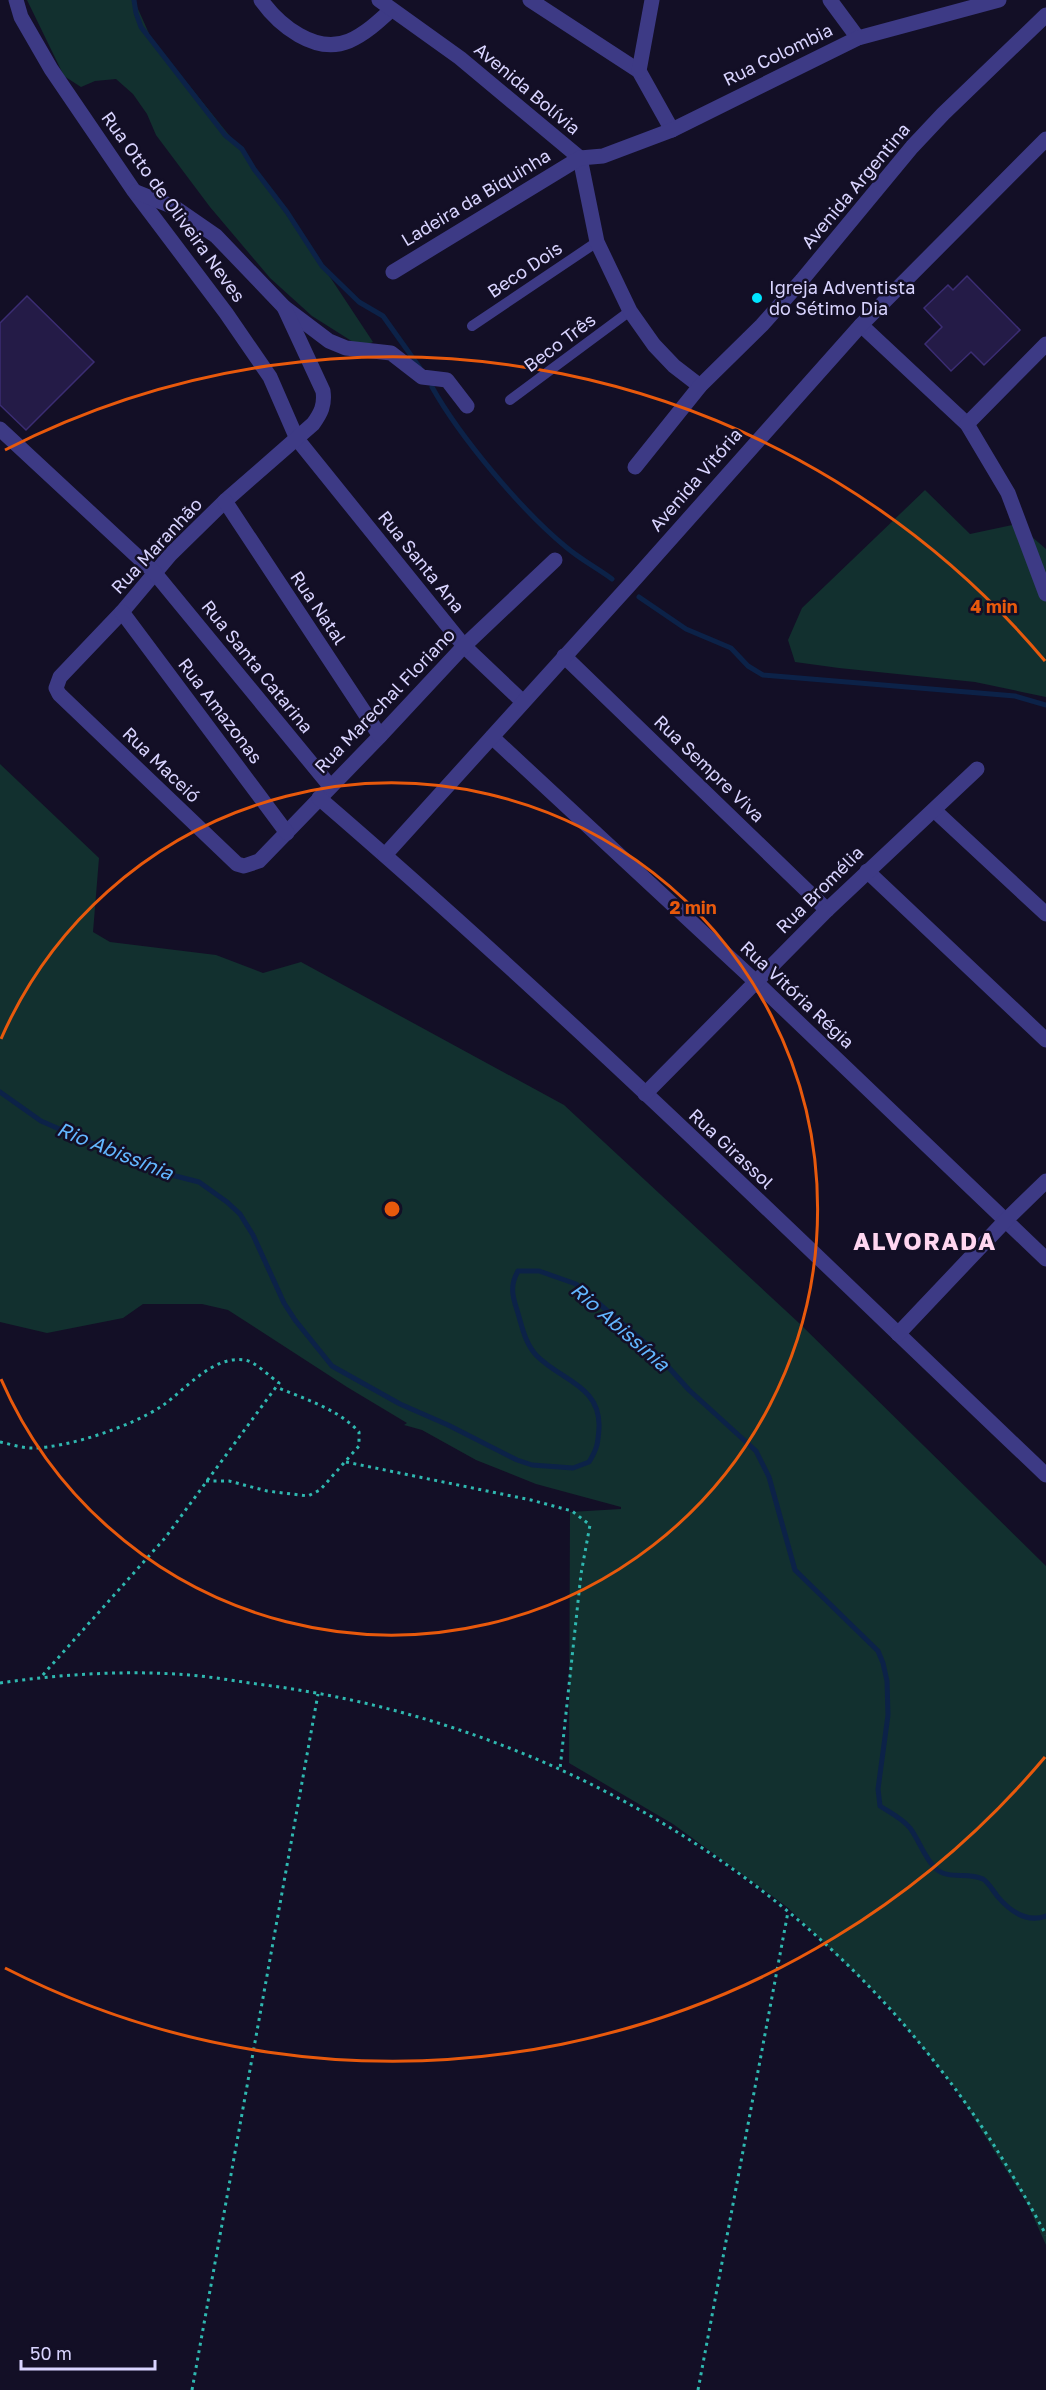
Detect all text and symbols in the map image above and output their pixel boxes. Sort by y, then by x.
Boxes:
street label: Rua Colombia [719,18,836,90]
street label: Avenida Bolívia [470,38,585,139]
street label: Rua Otto de Oliveira Neves [97,107,250,306]
street label: Avenida Argentina [796,118,914,253]
street label: Ladeira da Biquinha [397,144,554,250]
street label: Beco Dois [483,236,566,302]
place label: Igreja Adventista do Sétimo Dia [769,276,915,319]
marker: Igreja Adventista do Sétimo Dia [750,291,764,305]
street label: Beco Três [519,308,600,376]
street label: Avenida Vitória [644,423,746,535]
street label: Rua Maranhão [106,493,206,598]
street label: Rua Santa Ana [374,506,470,617]
street label: Rua Natal [286,566,352,649]
street label: Rua Santa Catarina [197,595,318,737]
text: 4 min [970,595,1018,617]
street label: Rua Marechal Floriano [309,623,459,777]
street label: Rua Amazonas [174,653,268,767]
street label: Rua Sempre Viva [650,710,769,826]
street label: Rua Maceió [118,722,205,807]
street label: Rua Bromélia [771,841,867,937]
text: 2 min [669,896,717,918]
street label: Rua Vitória Régia [736,936,859,1053]
street label: Rua Girassol [685,1104,779,1193]
water label: Rio Abissínia [54,1116,177,1184]
centre of rings [382,1199,402,1219]
district label: ALVORADA [853,1226,997,1255]
water label: Rio Abissínia [567,1277,675,1376]
scale bar [21,2333,154,2371]
text: 50 m [30,2342,72,2364]

